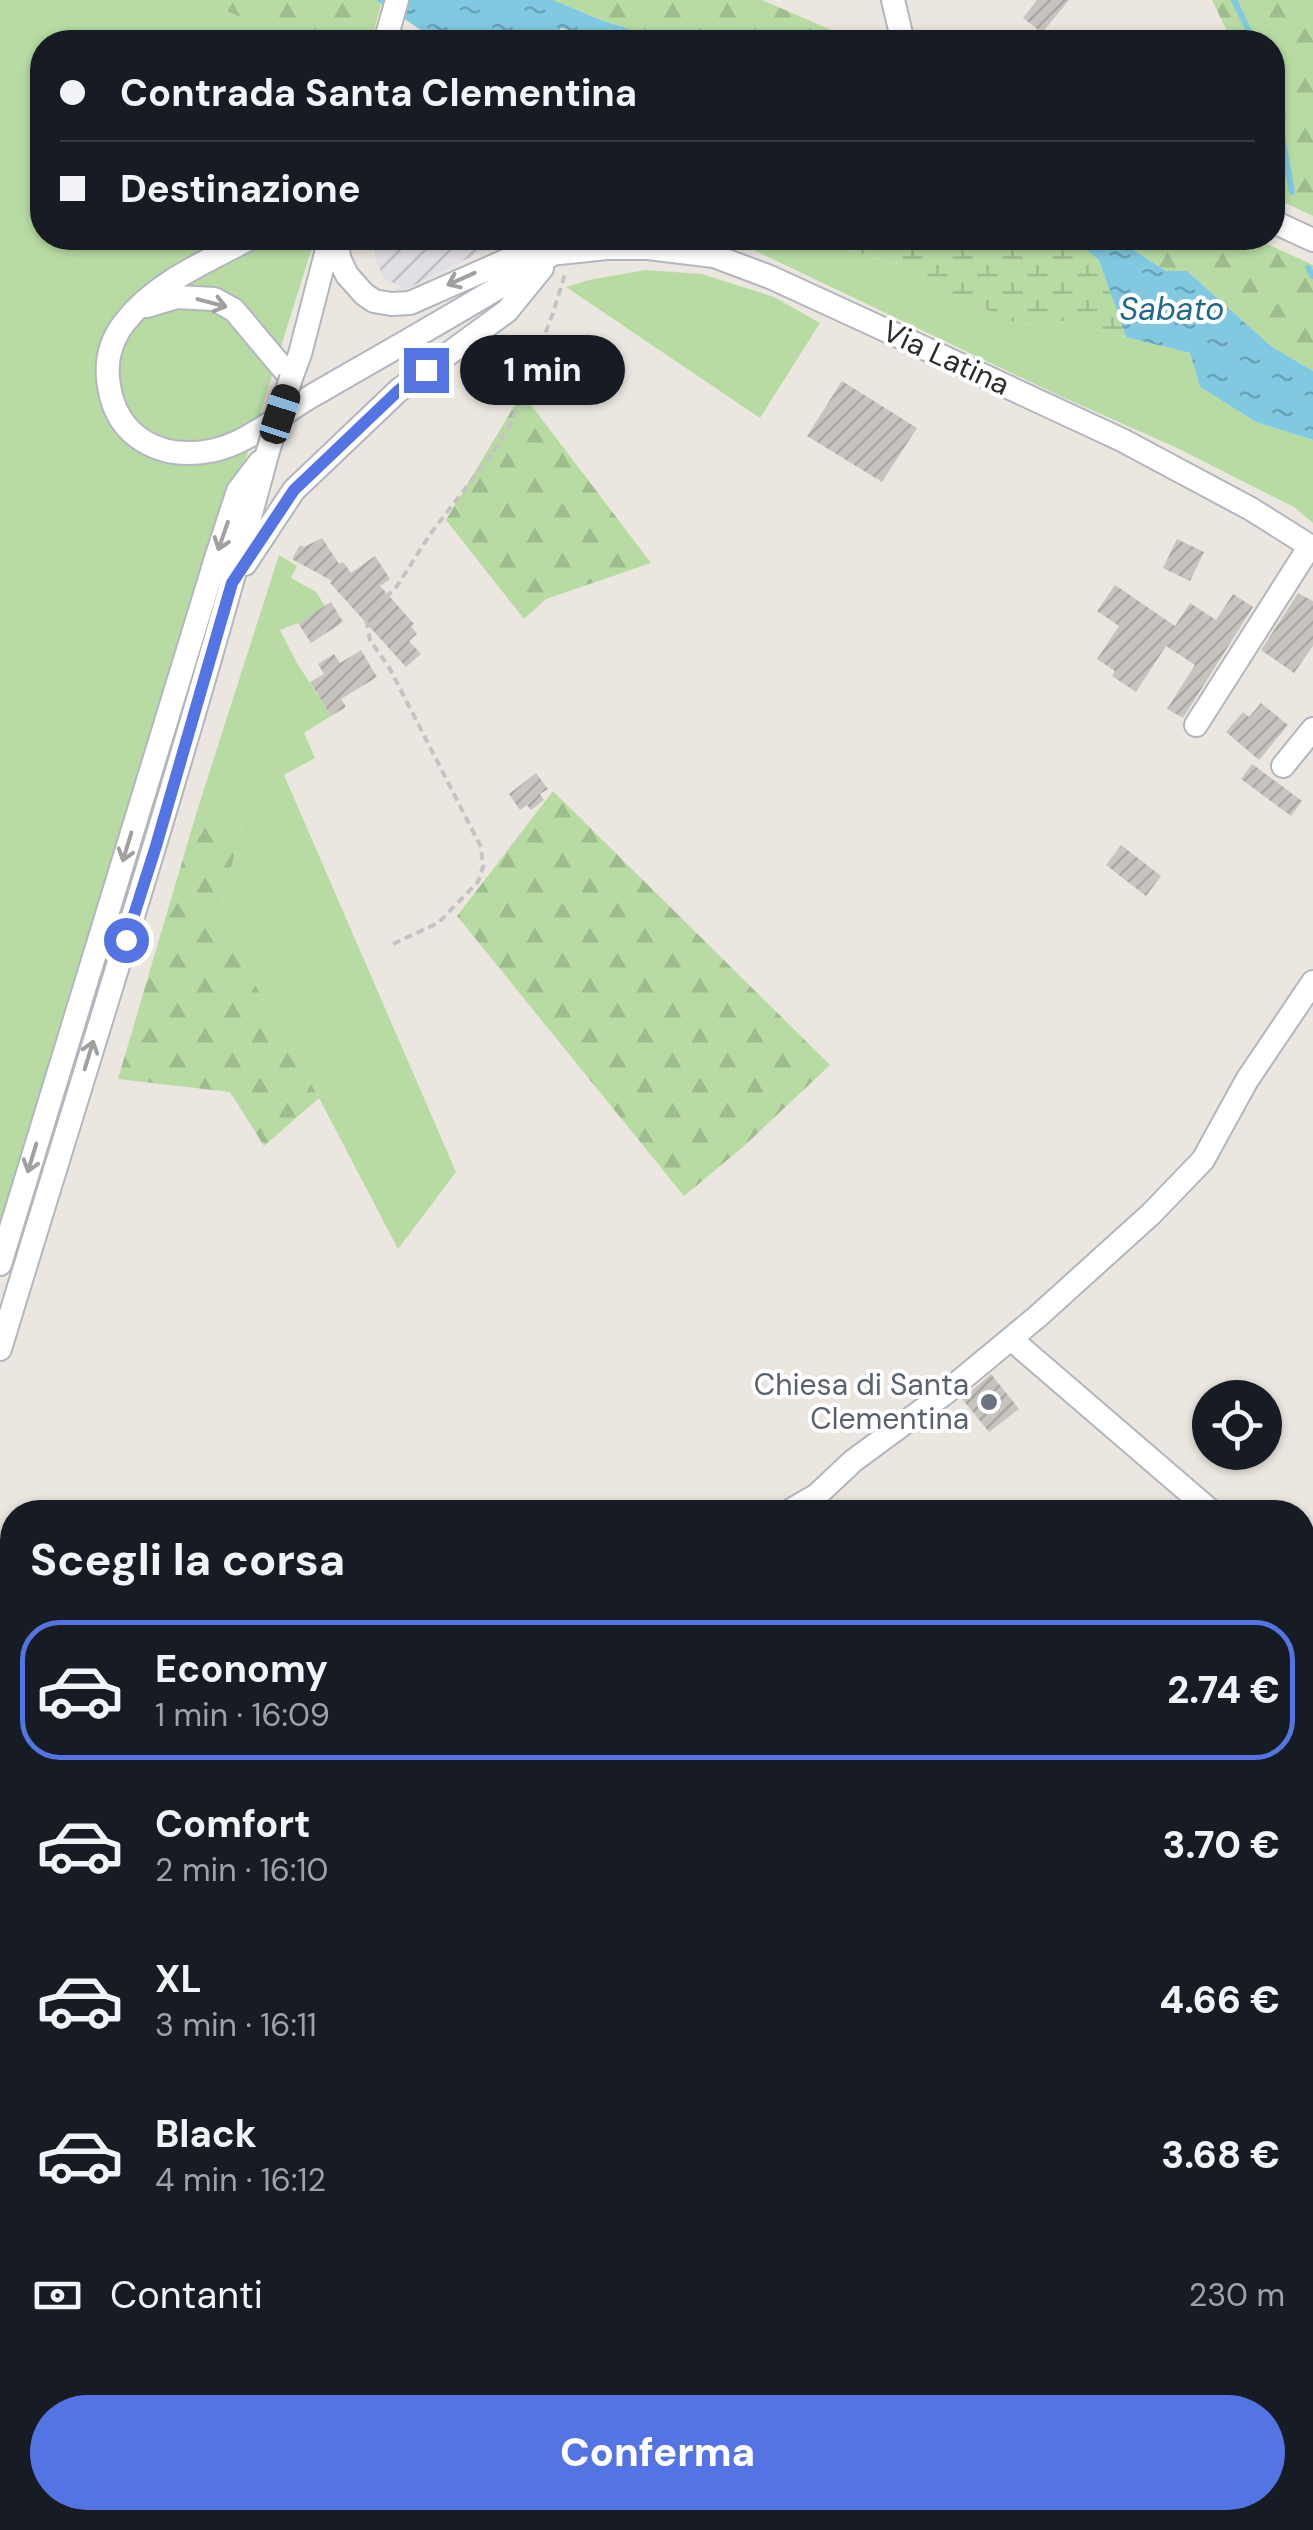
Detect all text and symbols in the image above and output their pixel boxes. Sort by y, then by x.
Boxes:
text: Contrada Santa Clementina [120,68,637,118]
text: Destinazione [120,164,361,214]
one-way arrow [446,271,477,289]
water label: Sabato [1120,288,1224,330]
one-way arrow [196,294,228,313]
street label: Via Latina [876,311,1016,404]
callout: 1 min [461,335,626,405]
route end [404,348,449,393]
text: 1 min [503,349,582,391]
car [256,381,304,447]
one-way arrow [213,520,231,551]
one-way arrow [117,830,135,862]
route start [104,918,149,963]
one-way arrow [81,1039,99,1071]
one-way arrow [22,1141,40,1173]
place label: Chiesa di Santa Clementina [754,1365,969,1438]
map controls [1192,1380,1282,1470]
button: locate [1192,1380,1282,1470]
marker: Chiesa di Santa Clementina [978,1391,1000,1413]
text: Scegli la corsa [30,1530,345,1589]
text: Economy [155,1644,328,1694]
icon: car [35,1645,125,1735]
text: 2.74 € [1167,1665,1280,1715]
text: 1 min · 16:09 [155,1694,330,1736]
text: Comfort [155,1799,311,1849]
icon: car [35,1800,125,1890]
text: 3.70 € [1162,1820,1280,1870]
text: 2 min · 16:10 [155,1849,328,1891]
text: XL [155,1954,202,2004]
icon: car [35,1955,125,2045]
text: 4.66 € [1159,1975,1280,2025]
text: 3 min · 16:11 [155,2004,317,2046]
text: Black [155,2109,257,2159]
icon: car [35,2110,125,2200]
text: 3.68 € [1161,2130,1280,2180]
text: 4 min · 16:12 [155,2159,326,2201]
icon: cash [30,2268,85,2323]
text: Contanti [110,2270,263,2320]
text: 230 m [1189,2274,1285,2316]
button: Conferma [30,2395,1285,2510]

